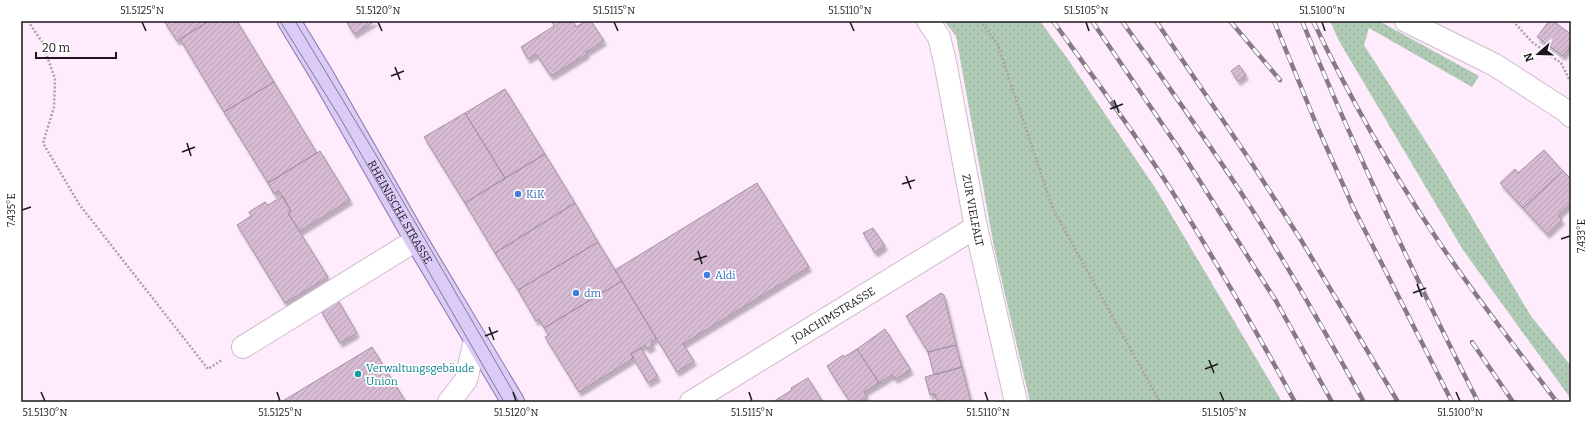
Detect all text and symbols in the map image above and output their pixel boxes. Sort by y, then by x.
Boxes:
text: 51.5125°N [120,5,164,17]
text: 51.5120°N [356,5,400,17]
text: 51.5115°N [593,5,635,17]
text: 51.5110°N [828,5,872,17]
text: 51.5105°N [1064,5,1108,17]
text: 51.5100°N [1299,5,1345,17]
scale bar [36,34,116,60]
north arrow [1518,34,1558,74]
text: 20 m [42,41,71,55]
text: N [1521,51,1537,63]
street label: RHEINISCHE STRASSE [365,158,435,267]
street label: ZUR VIELFALT [959,173,986,248]
place label: KiK [526,188,545,201]
marker: KiK [513,189,523,199]
text: 7.435°E [6,193,18,227]
text: 7.433°E [1576,219,1588,253]
place label: Aldi [715,269,736,282]
marker: Aldi [702,270,712,280]
street label: JOACHIMSTRASSE [789,284,878,346]
place label: dm [584,287,602,300]
marker: dm [571,288,581,298]
place label: Verwaltungsgebäude Union [366,362,474,388]
marker: Verwaltungsgebäude Union [353,369,363,379]
text: 51.5130°N [23,407,68,419]
text: 51.5125°N [258,407,302,419]
text: 51.5120°N [494,407,538,419]
text: 51.5115°N [731,407,773,419]
text: 51.5110°N [966,407,1010,419]
text: 51.5105°N [1202,407,1246,419]
text: 51.5100°N [1437,407,1483,419]

